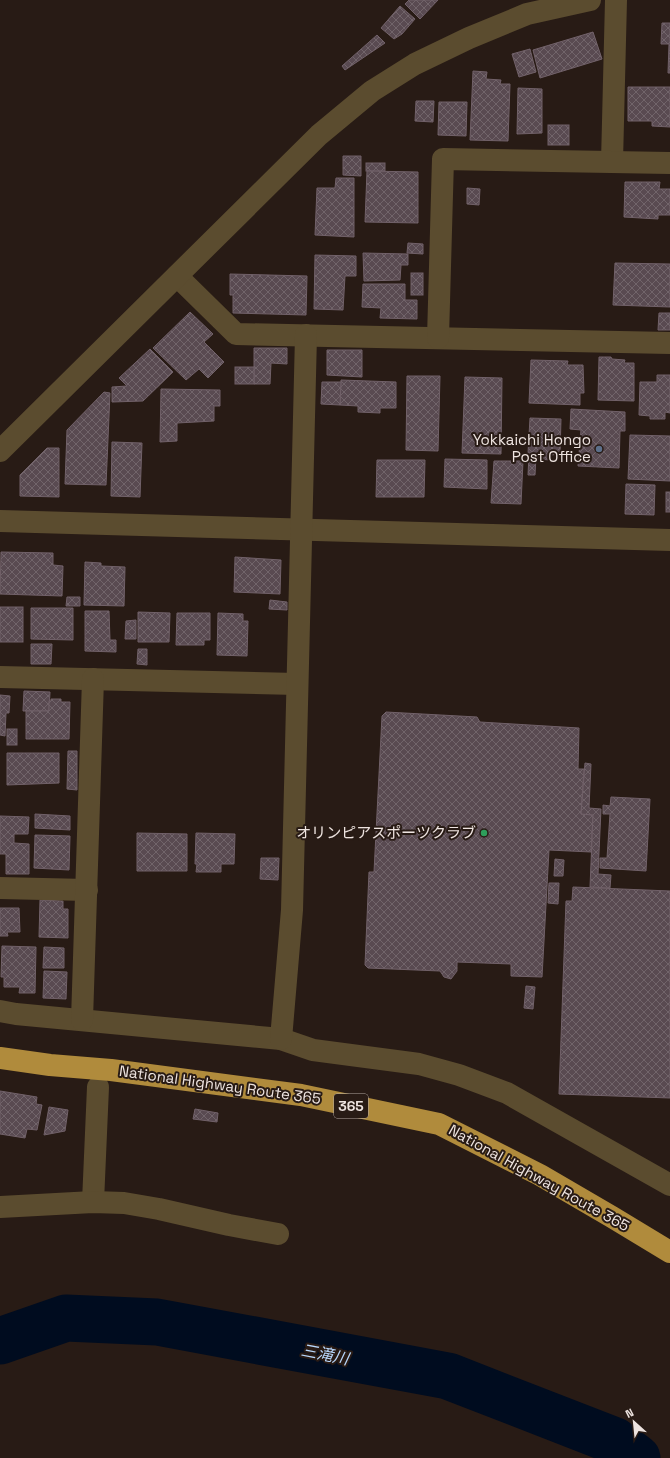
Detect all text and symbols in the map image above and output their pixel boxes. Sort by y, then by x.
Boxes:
place label: Yokkaichi Hongo Post Office [473,430,591,466]
marker: Yokkaichi Hongo Post Office [594,444,604,454]
place label: オリンピアスポーツクラブ [296,823,476,842]
marker: オリンピアスポーツクラブ [479,828,489,838]
street label: National Highway Route 365 [118,1061,322,1108]
road number: 365 [334,1094,368,1118]
street label: National Highway Route 365 [446,1120,633,1235]
water label: 三滝川 [299,1340,352,1370]
north arrow [614,1402,654,1442]
text: N [623,1405,636,1421]

